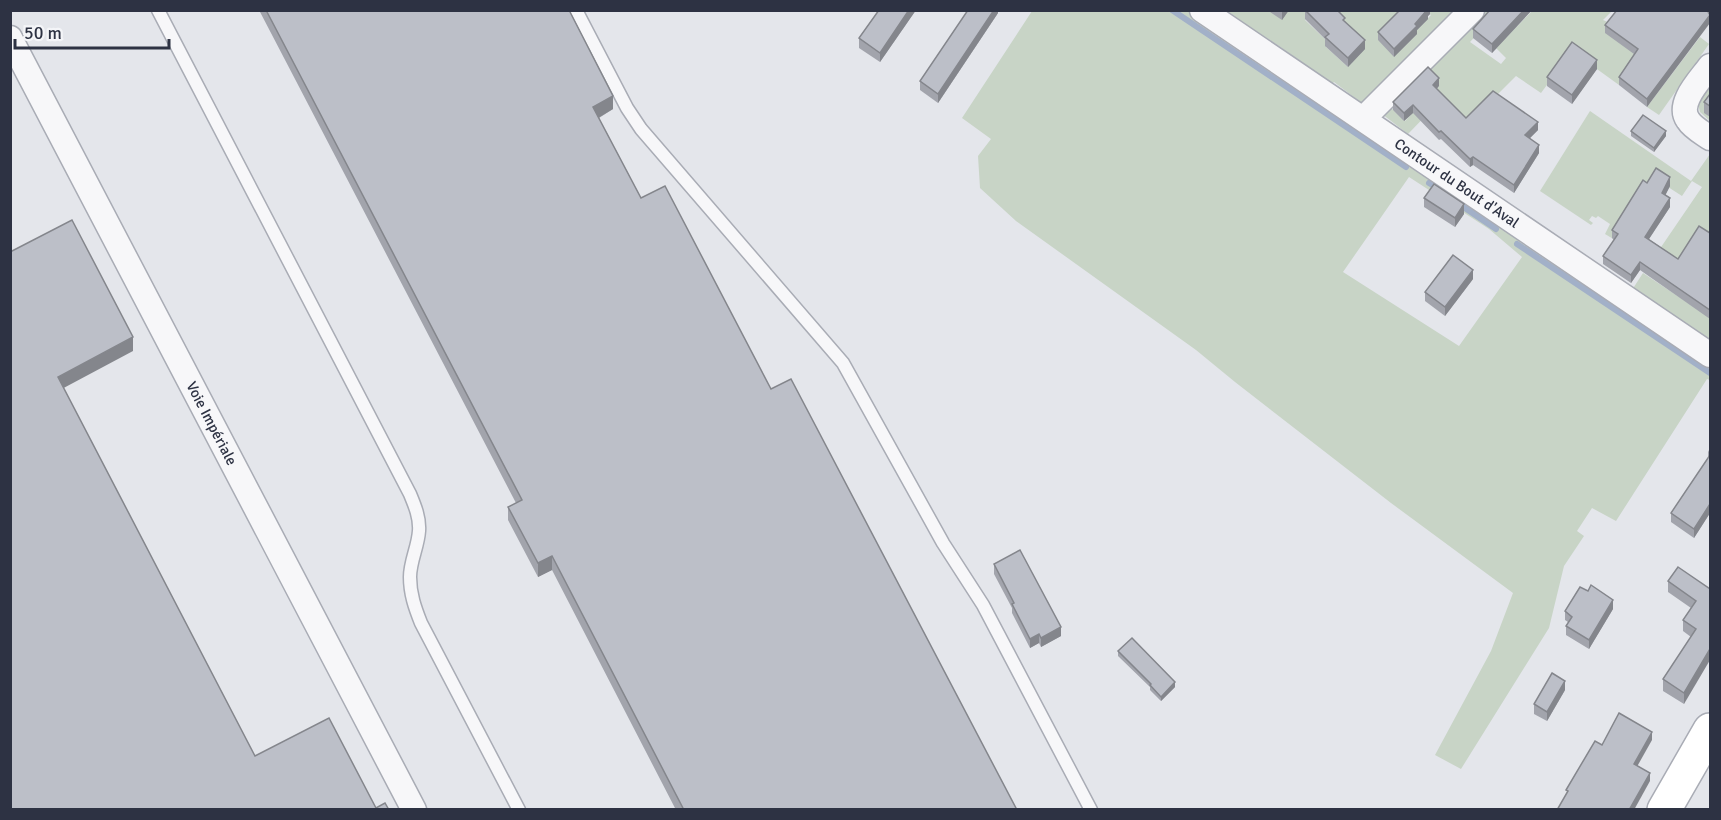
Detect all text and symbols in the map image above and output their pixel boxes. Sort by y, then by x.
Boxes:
scale bar [15,12,170,50]
text: 50 m [24,22,62,44]
street label: Contour du Bout d'Aval [1391,134,1523,232]
street label: Voie Impériale [182,379,241,468]

